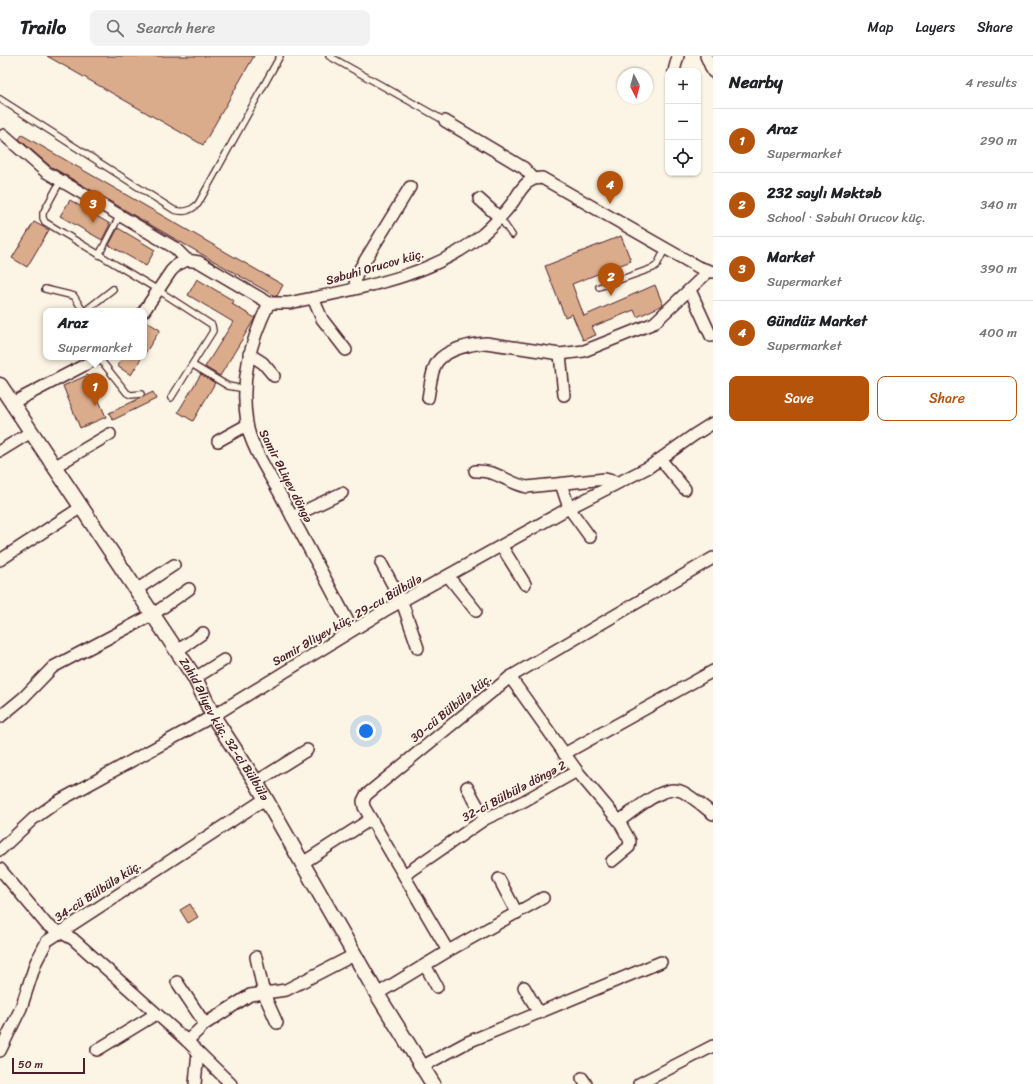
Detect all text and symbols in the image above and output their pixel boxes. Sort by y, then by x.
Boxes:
search box [90,10,370,46]
text: Trailo [20,11,66,44]
text: Search here [136,15,215,41]
text: Map [868,15,893,40]
text: Layers [915,15,955,40]
text: Share [977,15,1013,40]
icon: search [104,17,126,39]
text: Nearby [729,67,783,97]
north arrow [617,68,653,104]
map controls [665,68,701,176]
button: + [665,68,701,104]
text: 4 results [965,71,1017,94]
button: − [665,104,701,140]
text: Araz [767,116,798,142]
text: 1 [739,129,745,152]
text: 290 m [980,129,1017,152]
button: locate [665,140,701,176]
text: Supermarket [767,142,842,165]
pin: 4 [597,171,623,204]
text: 232 saylı Məktəb [767,180,881,206]
pin: 3 [80,190,106,223]
text: 2 [738,193,746,216]
text: 340 m [980,193,1017,216]
text: School · Səbuhi Orucov küç. [767,206,926,229]
street label: Səbuhi Orucov küç. [323,242,427,292]
text: Market [767,244,815,270]
text: 3 [738,257,746,280]
text: 390 m [980,257,1017,280]
pin: 2 [598,263,624,296]
text: Supermarket [767,270,842,293]
popup [43,308,147,360]
text: Gündüz Market [767,308,867,334]
text: Araz [58,310,88,336]
text: 4 [738,321,746,344]
text: 400 m [979,321,1017,344]
text: Supermarket [767,334,842,357]
text: Supermarket [58,336,132,359]
pin: 1 [82,373,108,406]
button: Save [729,376,869,421]
button: Share [877,376,1017,421]
street label: Samir ƏLiyev döngə [253,425,319,527]
street label: Samir Əliyev küç. 29-cu Bülbülə [268,568,426,672]
street label: Zahid Əliyev küç. 32-ci Bülbülə [173,653,276,805]
street label: 30-cü Bülbülə küç. [405,668,497,748]
your location [356,721,376,741]
street label: 32-ci Bülbülə döngə 2 [458,754,570,828]
street label: 34-cü Bülbülə küç. [50,854,146,928]
text: 50 m [18,1055,43,1074]
scale bar [12,1056,85,1075]

